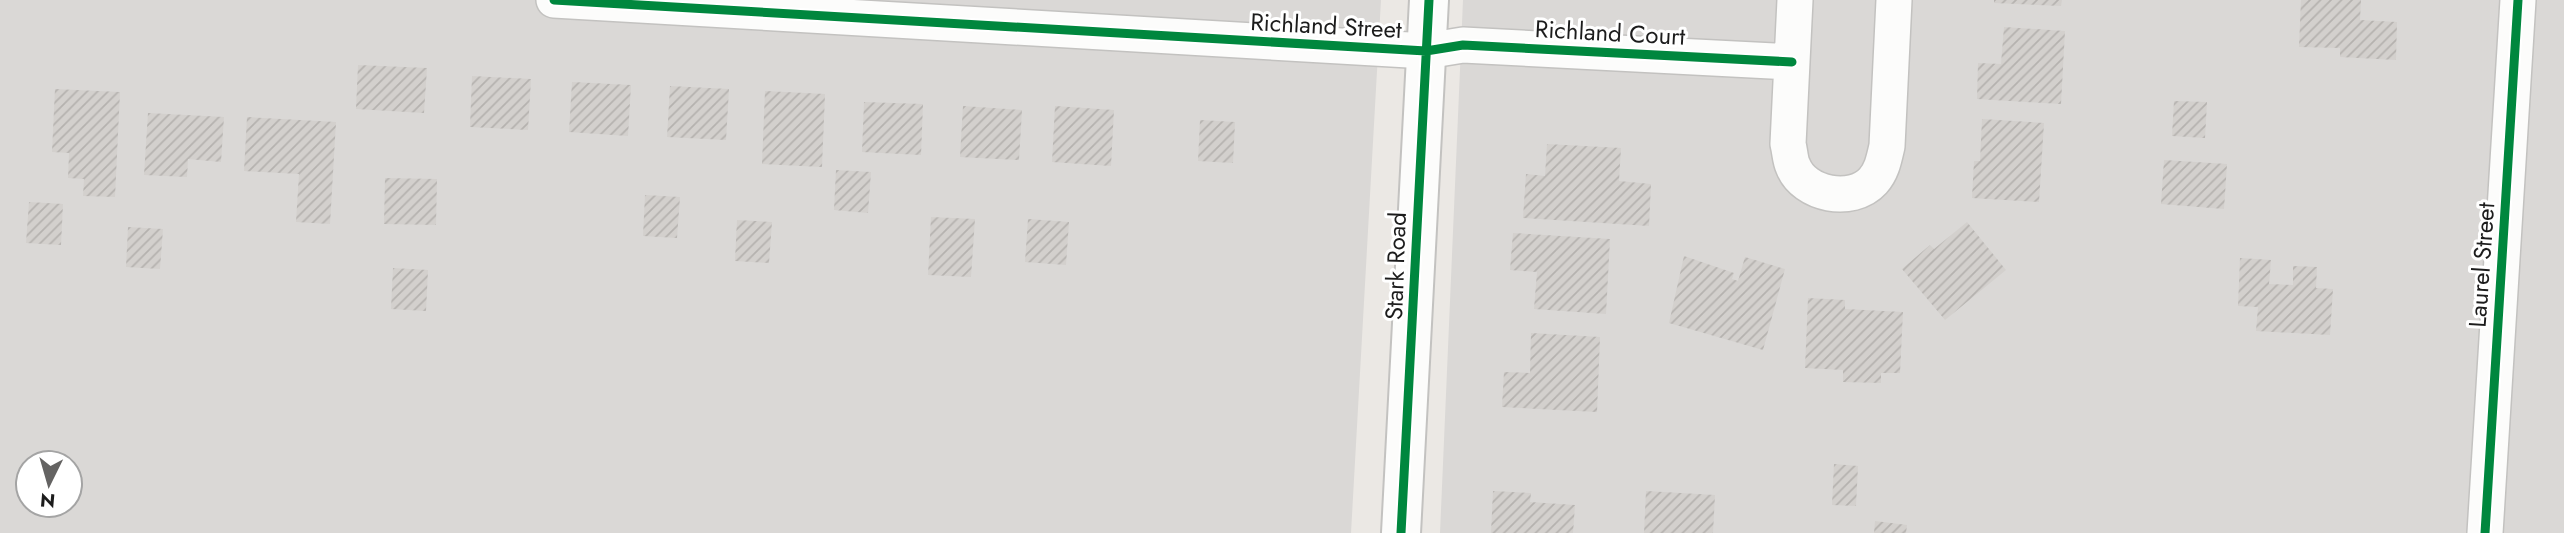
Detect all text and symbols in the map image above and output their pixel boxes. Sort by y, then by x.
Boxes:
street label: Richland Street [1249,4,1403,47]
street label: Richland Court [1534,11,1686,54]
street label: Laurel Street [2460,201,2503,329]
street label: Stark Road [1376,211,1415,321]
north arrow [14,449,84,519]
text: N [39,486,56,515]

